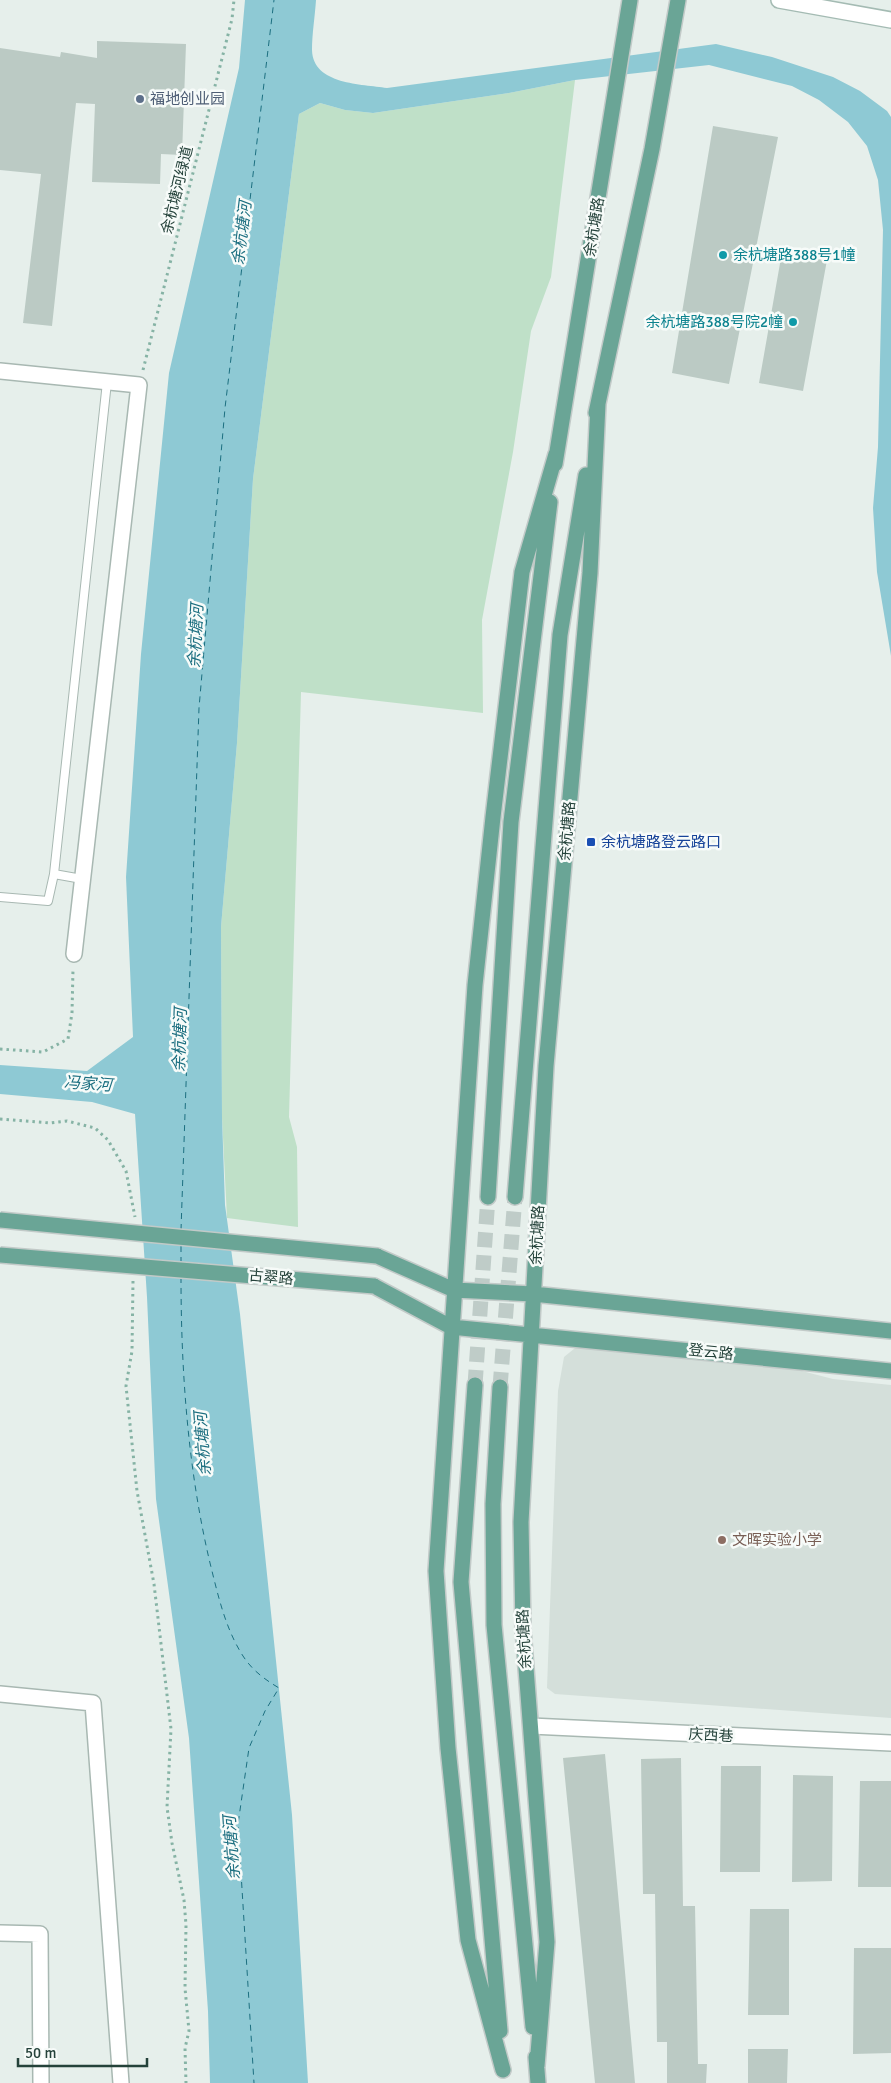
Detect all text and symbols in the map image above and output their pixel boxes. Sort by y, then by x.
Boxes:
place label: 福地创业园 [150,90,225,108]
marker: 福地创业园 [134,93,146,105]
street label: 余杭塘河绿道 [157,144,197,236]
street label: 余杭塘路 [580,196,608,258]
water label: 余杭塘河 [228,197,256,266]
place label: 余杭塘路388号1幢 [733,246,855,264]
marker: 余杭塘路388号1幢 [717,249,729,261]
place label: 余杭塘路388号院2幢 [646,313,783,331]
marker: 余杭塘路388号院2幢 [787,316,799,328]
water label: 余杭塘河 [184,601,208,669]
street label: 余杭塘路 [555,800,579,862]
place label: 余杭塘路登云路口 [601,833,721,851]
marker: 余杭塘路登云路口 [585,836,597,848]
water label: 余杭塘河 [169,1005,191,1072]
water label: 冯家河 [63,1072,116,1096]
street label: 余杭塘路 [526,1205,548,1265]
street label: 古翠路 [248,1266,294,1288]
street label: 登云路 [688,1341,734,1363]
water label: 余杭塘河 [191,1408,215,1477]
place label: 文晖实验小学 [732,1531,822,1549]
marker: 文晖实验小学 [716,1534,728,1546]
street label: 余杭塘路 [513,1609,535,1669]
street label: 庆西巷 [688,1725,734,1745]
water label: 余杭塘河 [220,1812,244,1881]
scale bar [18,2036,146,2068]
text: 50 m [25,2044,56,2062]

